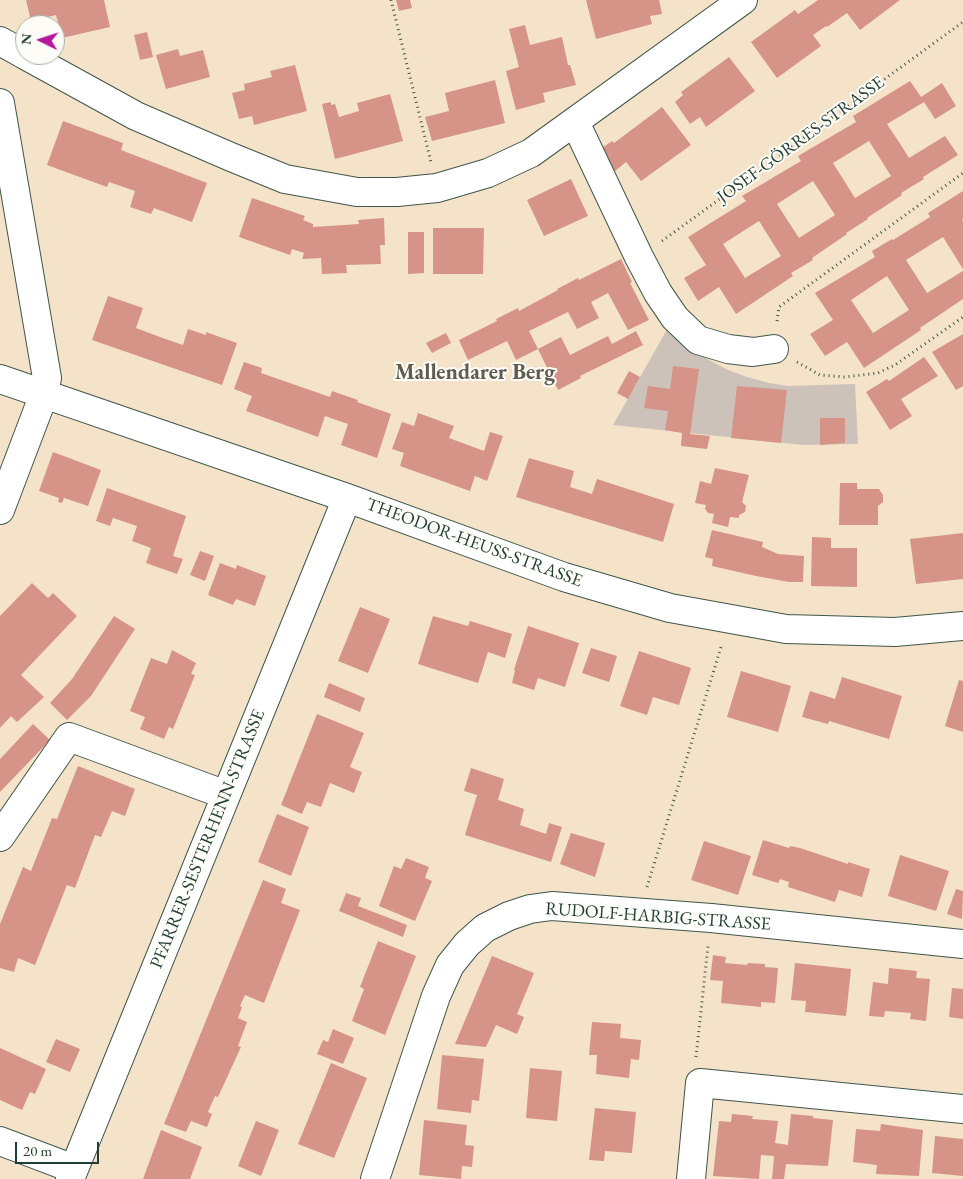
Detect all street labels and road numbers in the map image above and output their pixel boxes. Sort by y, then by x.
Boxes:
street label: JOSEF-GÖRRES-STRASSE [713,72,889,208]
street label: THEODOR-HEUSS-STRASSE [363,494,585,592]
street label: PFARRER-SESTERHENN-STRASSE [146,706,270,972]
street label: RUDOLF-HARBIG-STRASSE [545,898,771,936]

